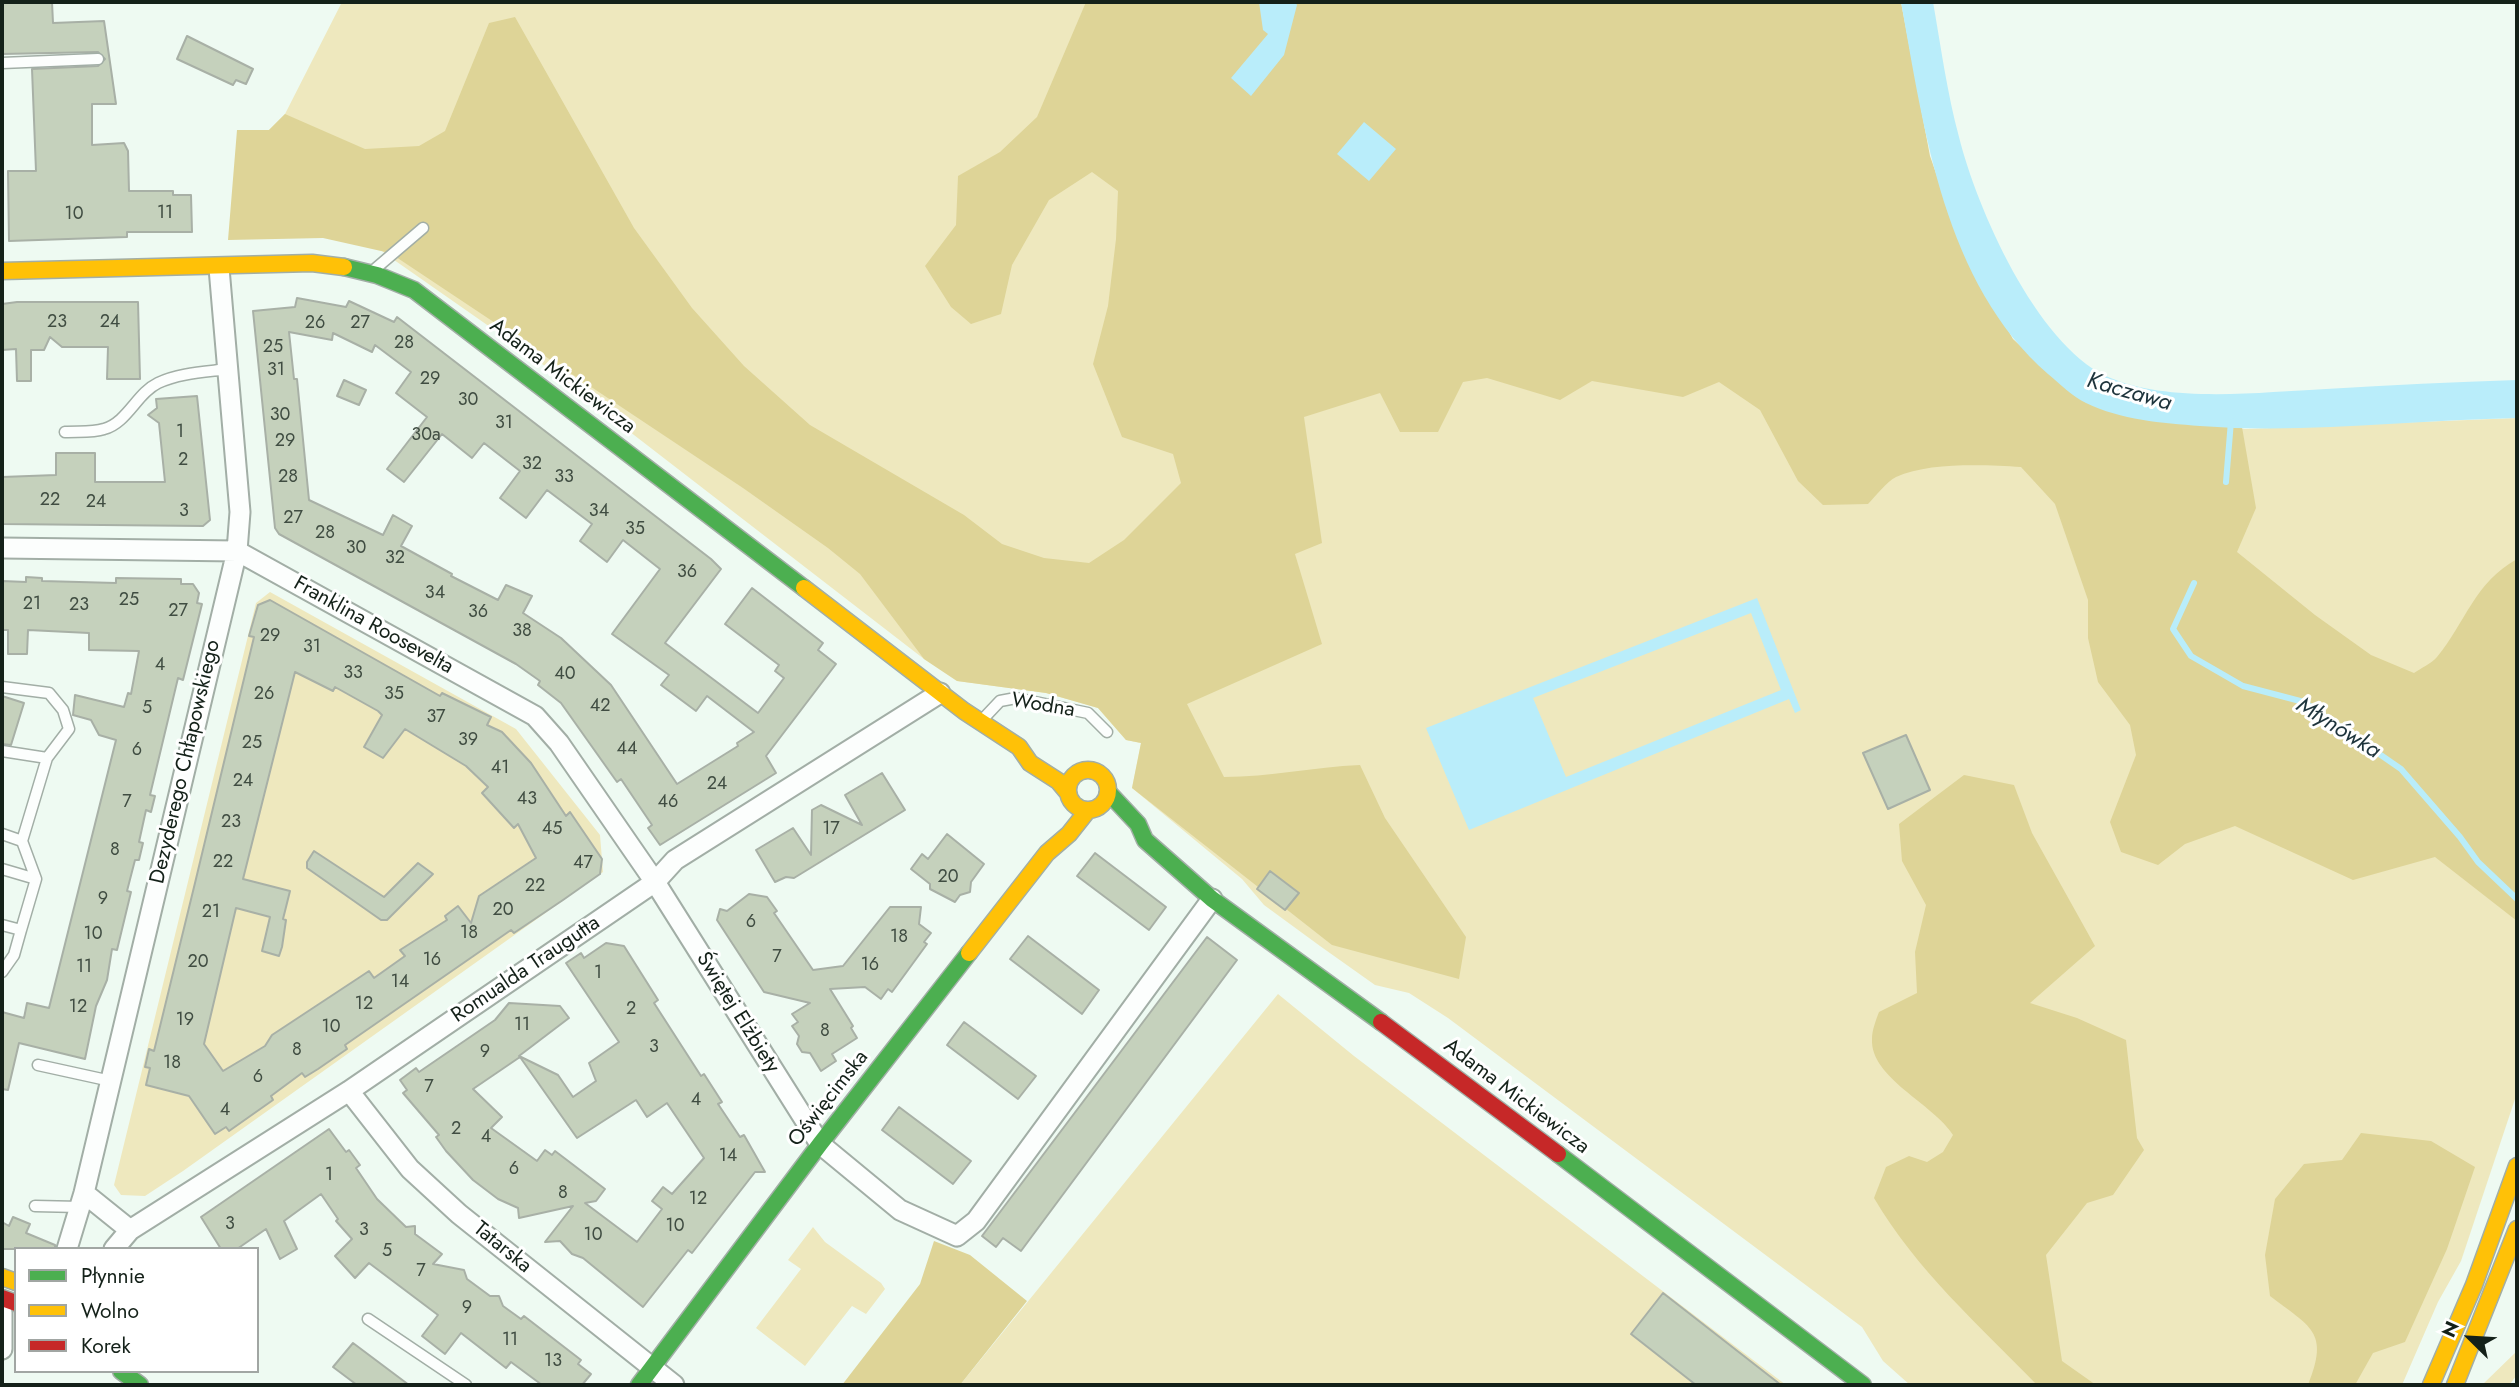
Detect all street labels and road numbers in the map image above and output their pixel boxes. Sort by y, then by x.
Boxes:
street label: Adama Mickiewicza [484,314,640,440]
street label: Franklina Roosevelta [289,572,457,680]
street label: Dezyderego Chłapowskiego [146,638,226,886]
street label: Wodna [1010,689,1076,723]
street label: Romualda Traugutta [447,911,605,1029]
street label: Świętej Elżbiety [690,948,784,1078]
street label: Adama Mickiewicza [1438,1034,1594,1160]
street label: Oświęcimska [784,1046,874,1152]
street label: Tatarska [468,1217,536,1279]

